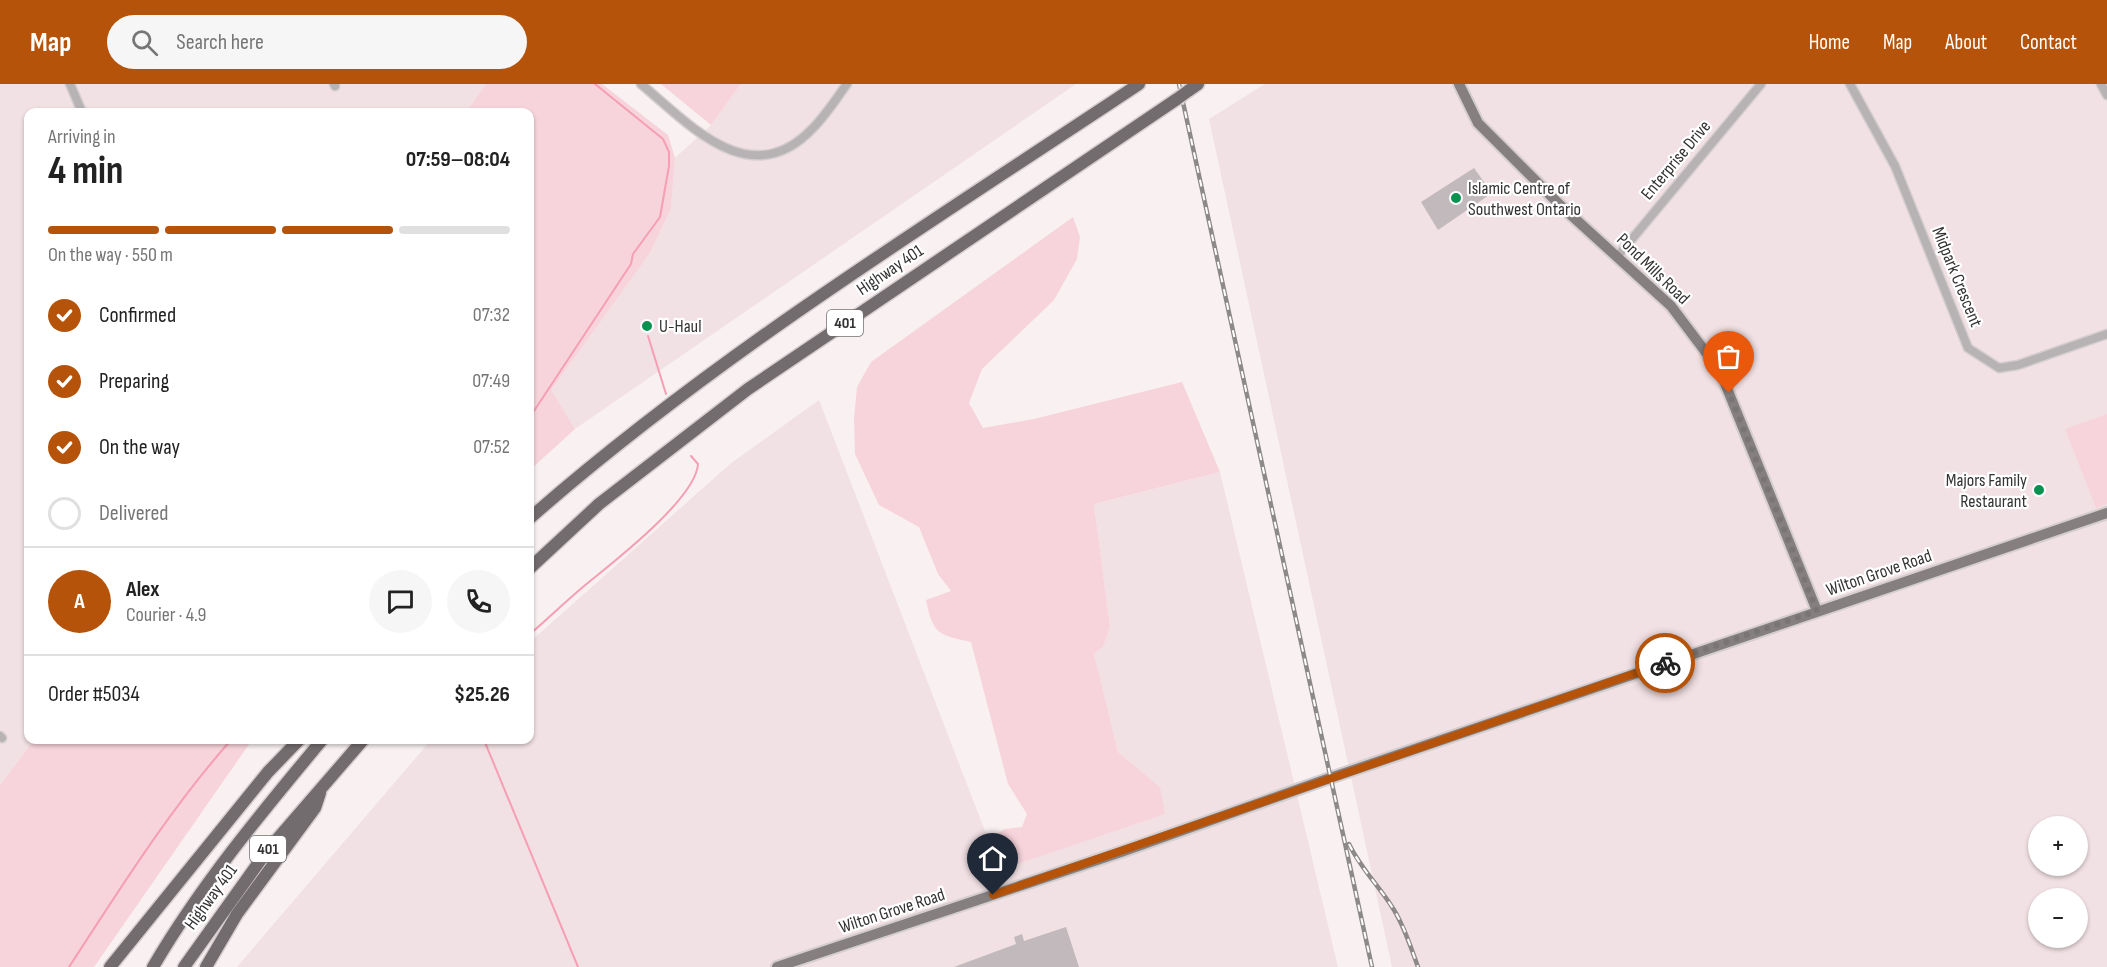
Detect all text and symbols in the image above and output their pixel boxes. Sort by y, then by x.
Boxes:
search box [107,15,527,69]
text: Map [30,26,71,59]
icon: search [128,26,161,59]
text: Search here [176,29,264,56]
text: Home [1809,30,1850,55]
text: Map [1883,30,1912,55]
text: About [1945,30,1987,55]
text: Contact [2020,30,2077,55]
street label: Enterprise Drive [1637,116,1715,204]
text: Arriving in [48,125,116,149]
text: 07:59–08:04 [406,146,510,173]
text: 4 min [48,148,123,195]
place label: Islamic Centre of Southwest Ontario [1468,178,1581,220]
marker: Islamic Centre of Southwest Ontario [1449,191,1463,205]
street label: Midpark Crescent [1927,224,1987,330]
street label: Pond Mills Road [1612,229,1694,309]
street label: Highway 401 [853,240,928,300]
text: On the way · 550 m [48,243,173,267]
icon: check [48,299,81,332]
text: Confirmed [99,302,176,329]
text: 07:32 [473,303,510,327]
road number: 401 [827,310,863,336]
place label: U-Haul [659,316,701,337]
marker: U-Haul [640,319,654,333]
pin [1703,331,1754,393]
icon: bag [1712,340,1745,373]
icon: check [48,365,81,398]
text: Preparing [99,368,169,395]
text: 07:49 [472,369,510,393]
icon: check [48,431,81,464]
text: On the way [99,434,180,461]
text: 07:52 [473,435,510,459]
place label: Majors Family Restaurant [1946,470,2028,512]
marker: Majors Family Restaurant [2032,483,2046,497]
text: Delivered [99,500,168,527]
street label: Wilton Grove Road [1824,545,1934,601]
button: chat [369,570,432,633]
button: phone [447,570,510,633]
text: Alex [126,576,159,603]
text: A [74,588,85,615]
text: Courier · 4.9 [126,603,206,627]
courier [1635,633,1695,693]
icon: bike [1649,647,1682,680]
text: Order #5034 [48,681,140,708]
text: $25.26 [454,681,510,708]
map controls [2028,816,2088,948]
button: + [2028,816,2088,876]
pin [967,833,1018,895]
road number: 401 [250,836,286,862]
icon: home [976,842,1009,875]
street label: Highway 401 [180,860,242,934]
street label: Wilton Grove Road [836,884,948,938]
button: − [2028,888,2088,948]

